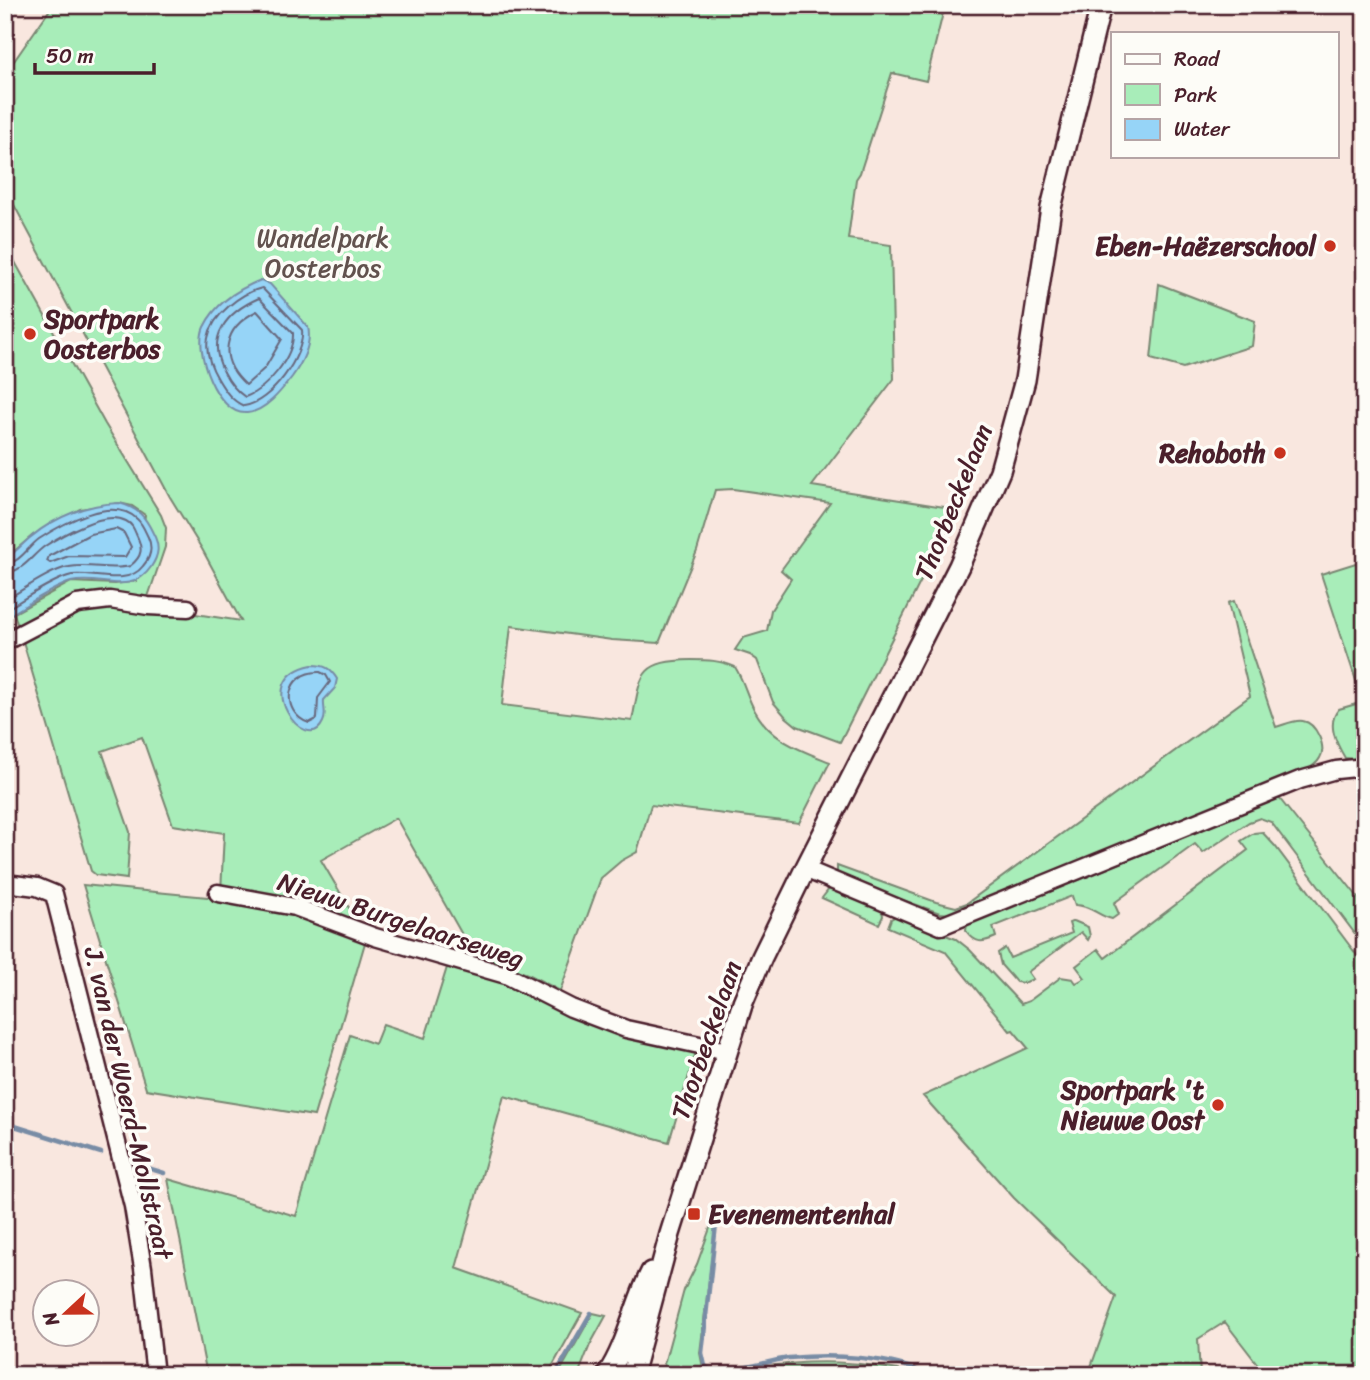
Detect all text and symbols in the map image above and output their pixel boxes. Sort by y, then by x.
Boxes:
scale bar [35,32,154,76]
legend [1111,32,1338,158]
text: 50 m [46,37,94,75]
text: Road [1174,40,1221,78]
text: Park [1174,76,1217,114]
text: Water [1174,110,1231,148]
park label: Wandelpark Oosterbos [257,215,389,291]
place label: Eben-Haëzerschool [1095,223,1318,269]
marker: Eben-Haëzerschool [1322,238,1338,254]
place label: Sportpark Oosterbos [43,296,162,372]
marker: Sportpark Oosterbos [22,326,38,342]
street label: Thorbeckelaan [901,416,1005,588]
place label: Rehoboth [1158,430,1266,476]
marker: Rehoboth [1272,445,1288,461]
street label: Nieuw Burgelaarseweg [272,858,530,982]
street label: J. van der Woerd-Mollstraat [70,941,188,1265]
street label: Thorbeckelaan [657,954,755,1126]
place label: Sportpark 't Nieuwe Oost [1059,1067,1206,1143]
marker: Sportpark 't Nieuwe Oost [1210,1097,1226,1113]
place label: Evenementenhal [708,1191,896,1237]
marker: Evenementenhal [686,1206,702,1222]
north arrow [32,1278,102,1348]
text: N [33,1306,69,1332]

